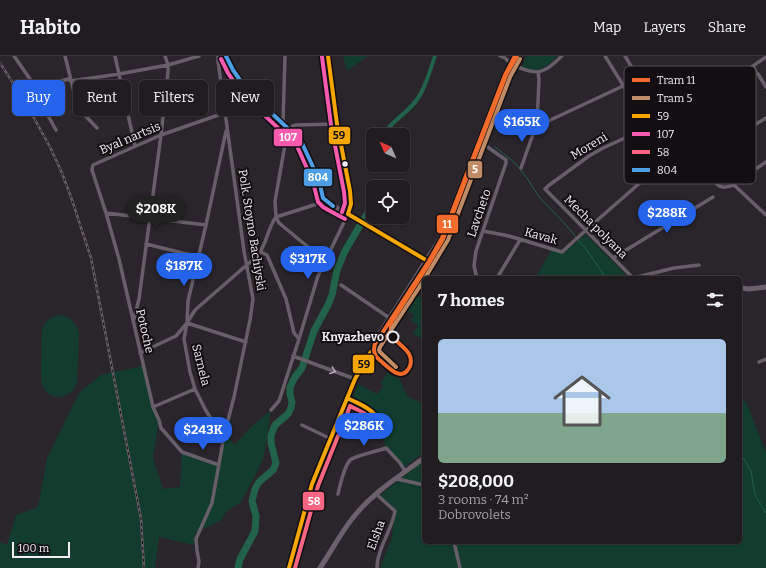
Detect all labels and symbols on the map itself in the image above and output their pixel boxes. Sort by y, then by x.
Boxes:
legend [624,66,756,184]
text: Tram 11 [657,74,696,87]
text: Tram 5 [657,92,692,105]
pin: $165K [494,109,550,143]
text: 59 [657,110,669,123]
street label: Byal nartsis [97,119,163,157]
line badge: 59 [328,126,351,145]
line badge: 107 [273,128,303,147]
north arrow [366,128,410,172]
text: 107 [657,128,675,141]
text: 59 [333,129,346,142]
street label: Moreni [568,129,610,162]
text: 107 [279,131,297,144]
text: 58 [657,146,670,159]
unlabelled marker [340,159,350,169]
line badge: 5 [467,160,483,179]
text: 5 [472,163,478,176]
text: 804 [657,164,678,177]
street label: Polk. Stoyno Bachiyski [235,168,269,292]
line badge: 804 [303,168,333,187]
text: 804 [308,171,328,184]
street label: Lavcheto [464,187,494,239]
street label: Mecha polyana [561,192,631,262]
pin: $208K [128,196,184,230]
pin: $288K [639,200,695,234]
line badge: 11 [436,214,459,234]
text: 11 [442,218,452,231]
street label: Kavak [523,225,559,247]
pin: $317K [280,246,336,280]
pin: $187K [156,253,212,287]
street label: Potoche [133,308,157,354]
place label: Knyazhevo [322,330,384,344]
marker: Knyazhevo [386,330,400,344]
street label: Sarnela [189,343,213,388]
line badge: 59 [352,354,375,374]
text: 59 [358,358,371,371]
one-way arrow [329,366,336,374]
pin: $286K [336,413,392,447]
pin: $243K [175,417,231,451]
line badge: 58 [302,491,325,511]
text: 58 [308,495,321,508]
street label: Elsha [364,518,388,552]
scale bar [12,540,70,559]

